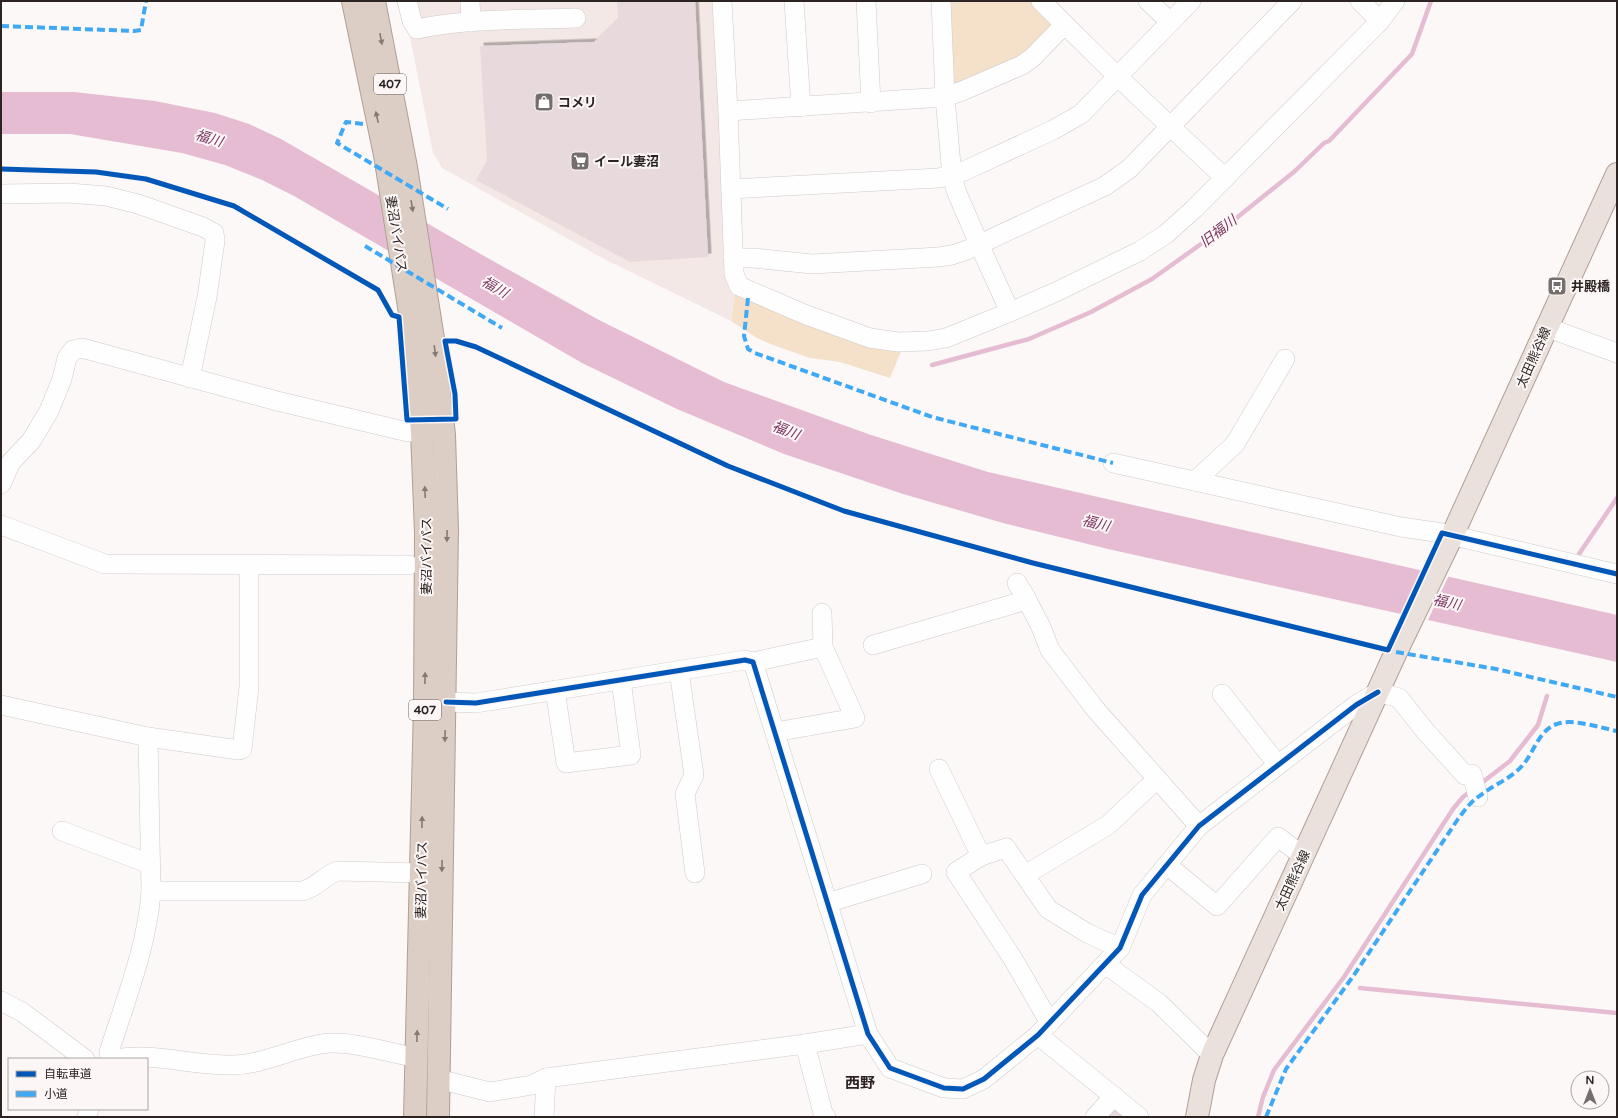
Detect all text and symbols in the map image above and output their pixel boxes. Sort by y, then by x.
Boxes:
one-way arrow [379,33,385,45]
road number: 407 [374,74,406,94]
shop icon: コメリ [533,91,555,113]
place label: コメリ [558,95,597,111]
one-way arrow [373,111,379,123]
water label: 福川 [193,126,227,151]
supermarket icon: イール妻沼 [569,150,591,172]
place label: イール妻沼 [594,154,659,170]
street label: 妻沼バイパス [382,195,410,274]
one-way arrow [409,200,415,212]
water label: 旧福川 [1196,211,1242,251]
water label: 福川 [478,273,513,303]
bus stop icon: 井殿橋 [1546,275,1568,297]
place label: 井殿橋 [1571,279,1610,295]
street label: 太田熊谷線 [1513,324,1554,390]
one-way arrow [432,345,438,357]
water label: 福川 [770,418,804,444]
one-way arrow [421,486,428,498]
water label: 福川 [1080,512,1113,536]
street label: 妻沼バイパス [419,517,435,595]
one-way arrow [444,530,450,543]
water label: 福川 [1431,591,1464,614]
one-way arrow [422,671,428,684]
road number: 407 [409,700,441,720]
one-way arrow [442,730,448,743]
one-way arrow [419,815,425,828]
street label: 妻沼バイパス [413,841,431,919]
street label: 太田熊谷線 [1272,848,1314,913]
one-way arrow [439,860,445,873]
one-way arrow [414,1030,421,1042]
legend [8,1058,148,1110]
text: 自転車道 [44,1067,92,1081]
north arrow [1570,1070,1610,1110]
district label: 西野 [845,1074,875,1092]
text: N [1586,1074,1594,1087]
text: 小道 [44,1087,68,1101]

